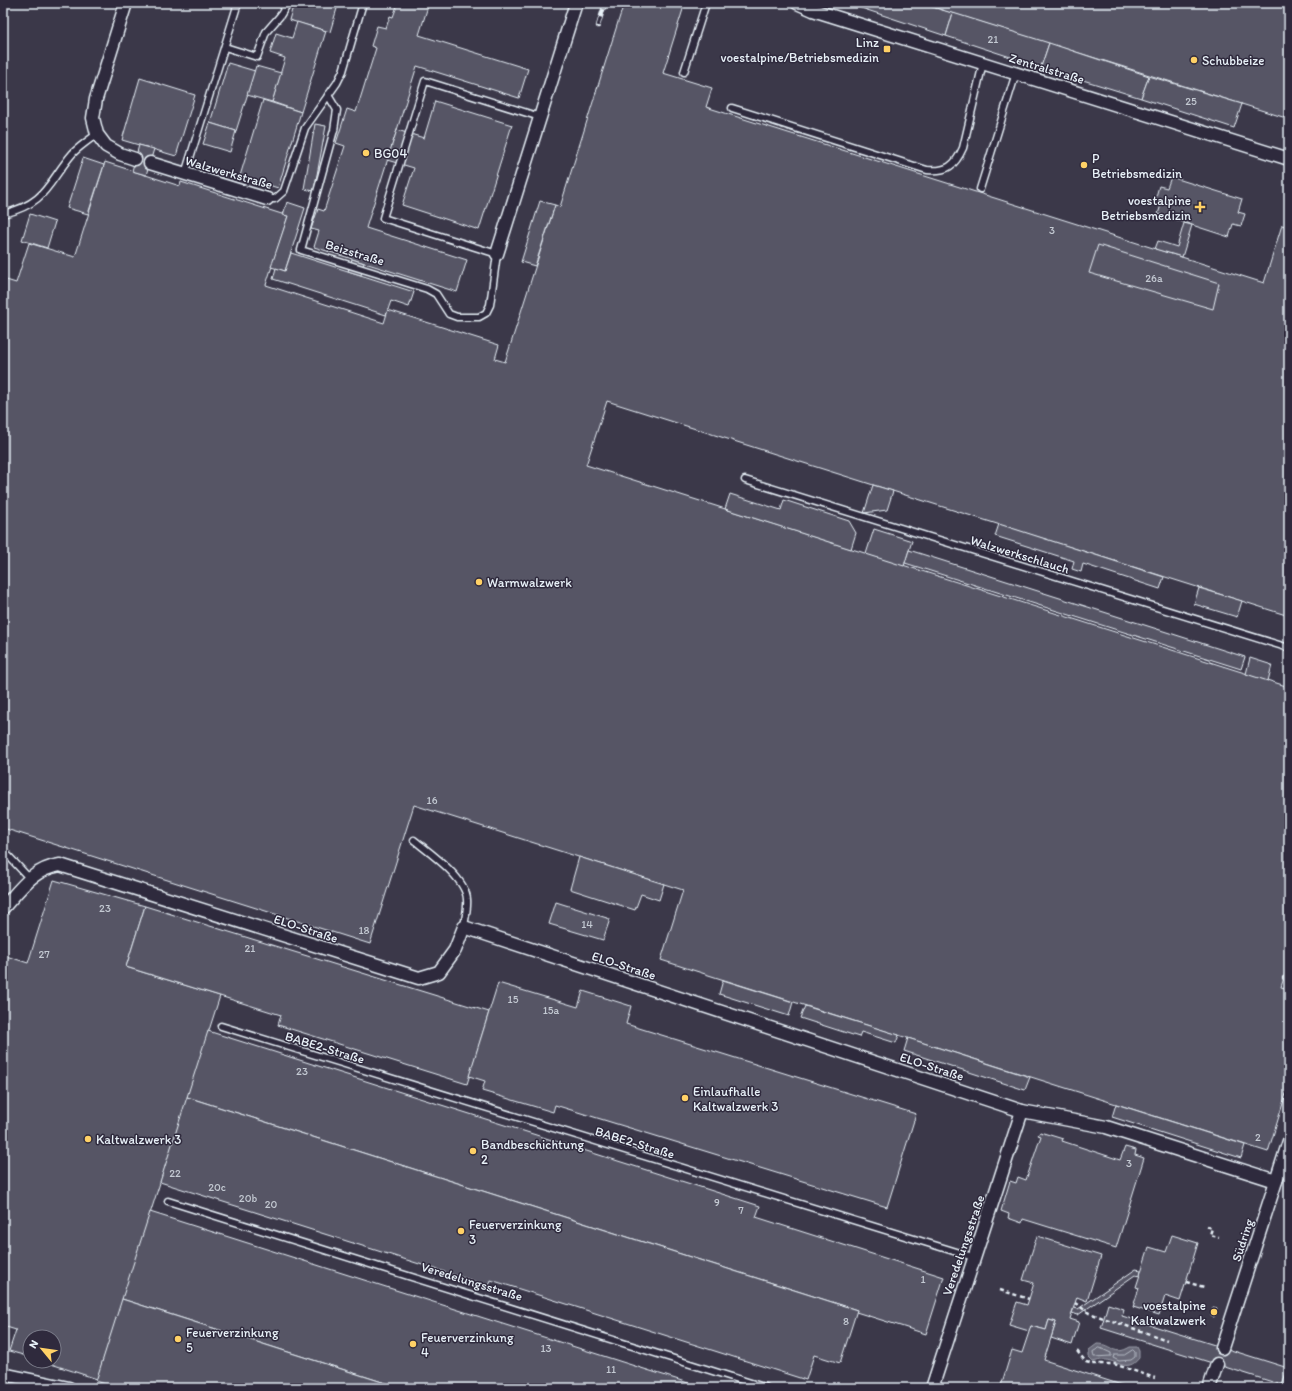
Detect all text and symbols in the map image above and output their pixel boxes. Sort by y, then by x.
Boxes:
house number: 21 [988,33,998,46]
place label: Linz voestalpine/Betriebsmedizin [721,35,879,65]
marker: Linz voestalpine/Betriebsmedizin [882,44,892,54]
street label: Zentralstraße [1007,50,1086,87]
place label: Schubbeize [1202,53,1264,68]
marker: Schubbeize [1189,55,1199,65]
house number: 25 [1185,95,1197,108]
place label: BG04 [374,146,407,161]
marker: BG04 [361,148,371,158]
place label: P Betriebsmedizin [1092,151,1182,181]
street label: Walzwerkstraße [183,153,274,192]
marker: P Betriebsmedizin [1079,160,1089,170]
place label: voestalpine Betriebsmedizin [1101,193,1191,223]
marker: voestalpine Betriebsmedizin [1194,201,1206,213]
house number: 3 [1049,224,1055,237]
street label: Beizstraße [324,236,386,269]
house number: 26a [1145,272,1163,285]
street label: Walzwerkschlauch [969,532,1071,577]
place label: Warmwalzwerk [487,575,572,590]
marker: Warmwalzwerk [474,577,484,587]
house number: 16 [427,794,438,807]
house number: 23 [99,902,111,915]
street label: ELO-Straße [272,911,340,946]
house number: 14 [581,918,593,931]
house number: 18 [358,924,370,937]
house number: 21 [245,942,255,955]
house number: 27 [38,948,50,961]
street label: ELO-Straße [590,948,658,983]
house number: 15 [508,993,519,1006]
house number: 15a [543,1004,560,1017]
street label: BABE2-Straße [283,1028,366,1067]
street label: ELO-Straße [898,1049,966,1084]
house number: 23 [296,1065,308,1078]
place label: Einlaufhalle Kaltwalzwerk 3 [693,1084,778,1114]
marker: Einlaufhalle Kaltwalzwerk 3 [680,1093,690,1103]
street label: BABE2-Straße [593,1123,676,1162]
house number: 2 [1255,1131,1261,1144]
place label: Kaltwalzwerk 3 [96,1132,181,1147]
marker: Kaltwalzwerk 3 [83,1134,93,1144]
place label: Bandbeschichtung 2 [481,1137,585,1167]
marker: Bandbeschichtung 2 [468,1146,478,1156]
house number: 3 [1126,1157,1132,1170]
house number: 22 [169,1167,181,1180]
house number: 20c [208,1181,226,1194]
house number: 20b [239,1192,257,1205]
street label: Veredelungsstraße [939,1193,988,1297]
house number: 9 [714,1196,720,1209]
house number: 20 [265,1198,278,1211]
house number: 7 [738,1204,744,1217]
place label: Feuerverzinkung 3 [469,1217,562,1247]
street label: Südring [1229,1217,1256,1263]
marker: Feuerverzinkung 3 [456,1226,466,1236]
street label: Veredelungsstraße [419,1259,524,1304]
house number: 1 [920,1273,926,1286]
place label: voestalpine Kaltwalzwerk [1131,1298,1206,1328]
marker: voestalpine Kaltwalzwerk [1209,1307,1219,1317]
house number: 8 [843,1315,849,1328]
place label: Feuerverzinkung 5 [186,1325,279,1355]
north arrow [22,1329,62,1369]
place label: Feuerverzinkung 4 [421,1330,514,1360]
marker: Feuerverzinkung 5 [173,1334,183,1344]
text: N [26,1338,41,1351]
marker: Feuerverzinkung 4 [408,1339,418,1349]
house number: 13 [540,1342,552,1355]
house number: 11 [606,1363,616,1376]

